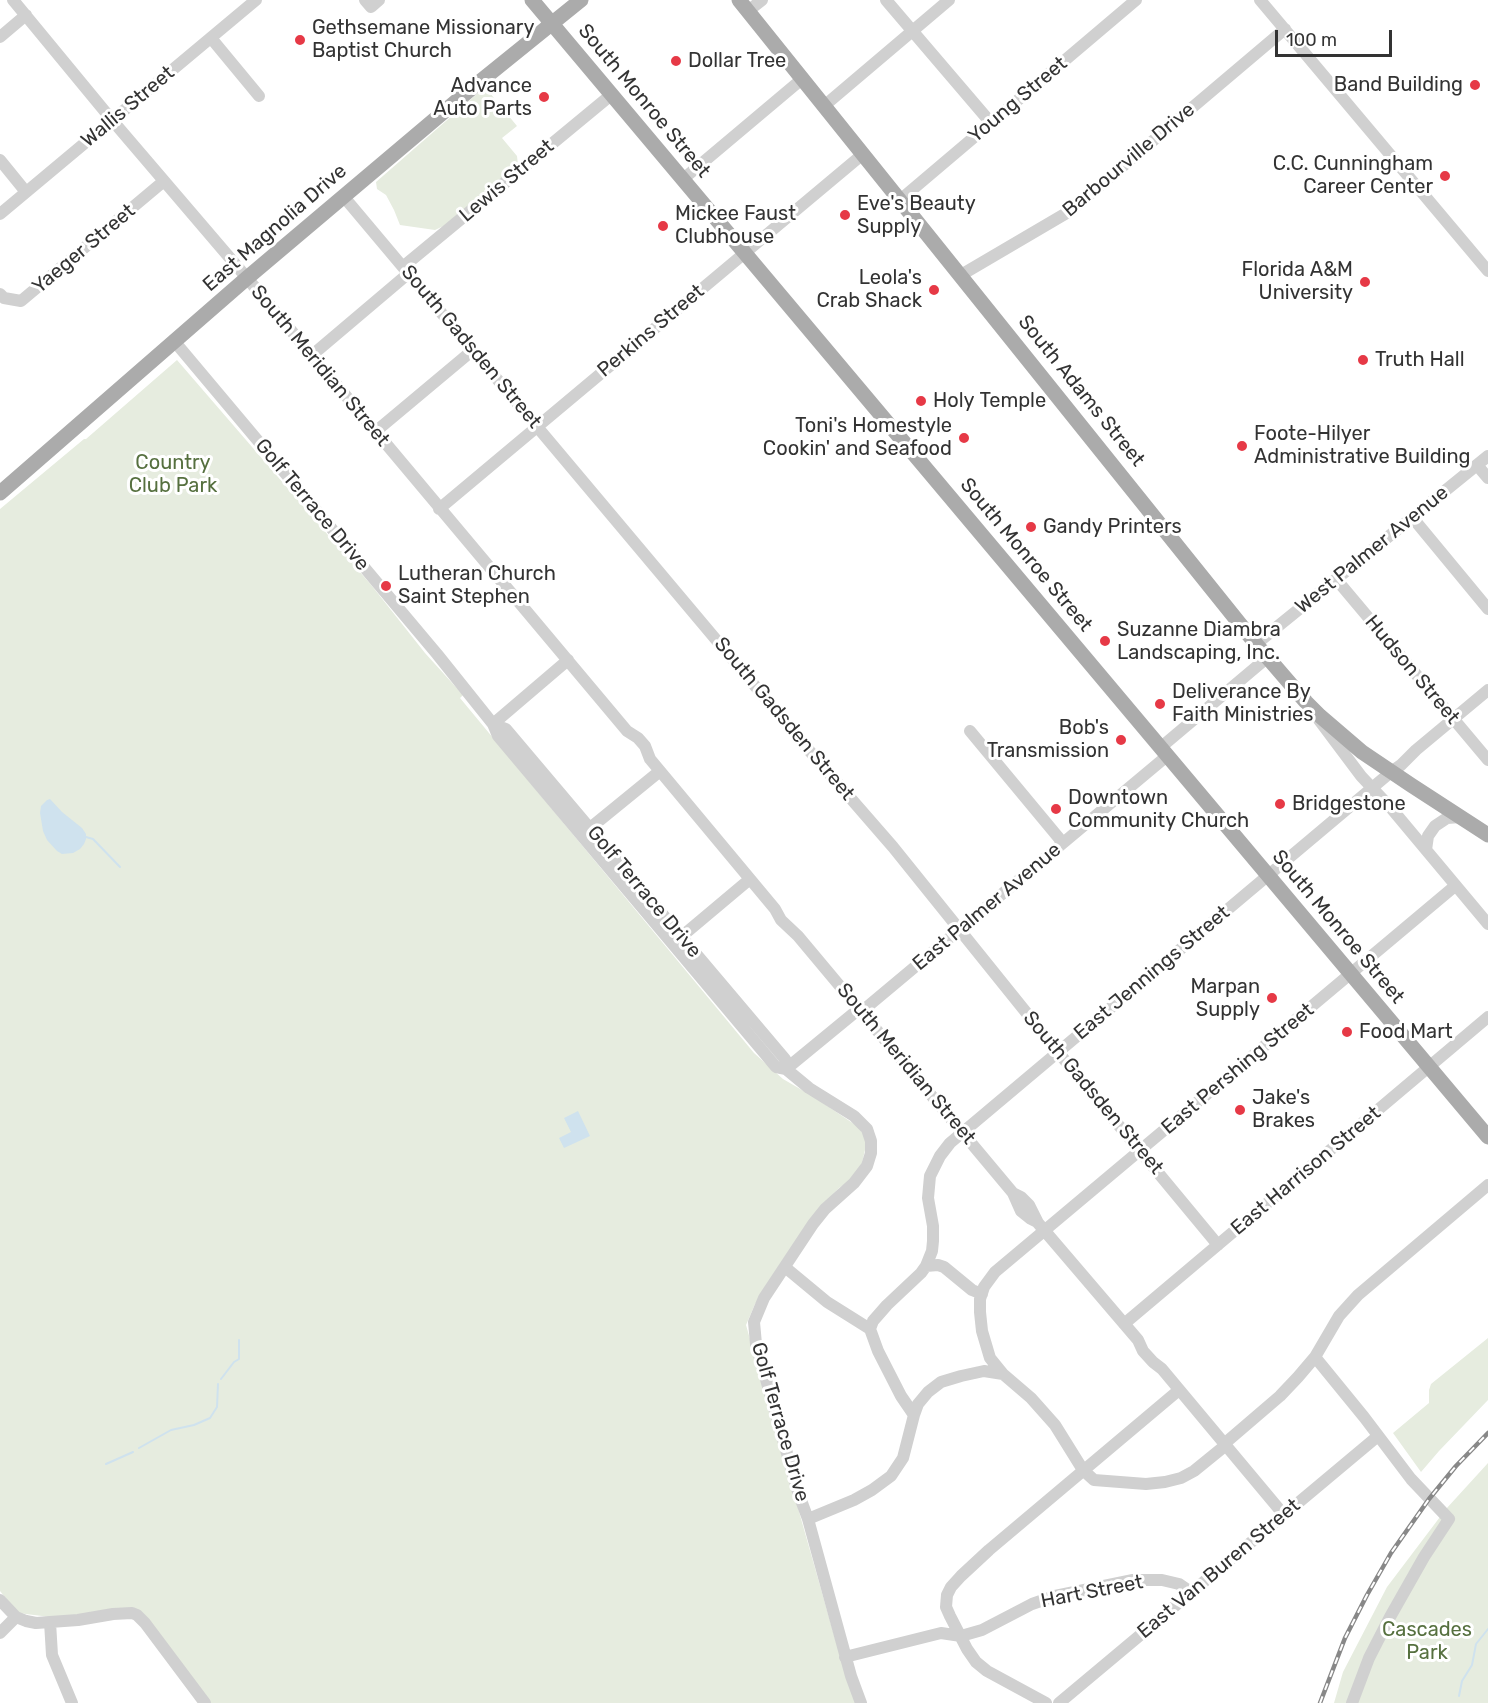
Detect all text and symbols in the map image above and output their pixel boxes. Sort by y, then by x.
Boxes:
place label: Gethsemane Missionary Baptist Church [312,16,534,63]
scale bar [1278,18,1395,56]
street label: South Monroe Street [573,19,715,183]
text: 100 m [1286,29,1337,51]
marker: Gethsemane Missionary Baptist Church [293,33,307,47]
place label: Dollar Tree [688,49,786,73]
street label: Young Street [964,52,1072,148]
marker: Dollar Tree [669,54,683,68]
street label: Wallis Street [77,61,179,153]
place label: Band Building [1334,73,1463,97]
place label: Advance Auto Parts [433,74,532,121]
marker: Band Building [1468,78,1482,92]
marker: Advance Auto Parts [537,90,551,104]
street label: Barbourville Drive [1058,98,1200,222]
street label: Lewis Street [455,135,559,227]
place label: C.C. Cunningham Career Center [1273,152,1433,199]
street label: East Magnolia Drive [198,159,352,297]
marker: C.C. Cunningham Career Center [1438,169,1452,183]
place label: Eve's Beauty Supply [857,192,976,239]
street label: Yaeger Street [28,199,140,299]
place label: Mickee Faust Clubhouse [675,202,796,249]
marker: Eve's Beauty Supply [838,208,852,222]
marker: Mickee Faust Clubhouse [656,219,670,233]
place label: Florida A&M University [1242,258,1353,305]
street label: South Gadsden Street [396,261,546,433]
place label: Leola's Crab Shack [816,266,922,313]
marker: Florida A&M University [1358,275,1372,289]
street label: Perkins Street [593,279,709,383]
street label: South Meridian Street [246,281,394,451]
marker: Leola's Crab Shack [927,283,941,297]
street label: South Adams Street [1013,310,1149,472]
place label: Truth Hall [1375,348,1465,372]
marker: Truth Hall [1356,353,1370,367]
place label: Holy Temple [933,389,1046,413]
marker: Holy Temple [914,394,928,408]
place label: Toni's Homestyle Cookin' and Seafood [763,414,952,461]
place label: Foote-Hilyer Administrative Building [1254,422,1471,469]
marker: Toni's Homestyle Cookin' and Seafood [957,431,971,445]
street label: Golf Terrace Drive [250,434,374,576]
marker: Foote-Hilyer Administrative Building [1235,439,1249,453]
park label: Country Club Park [129,451,217,498]
street label: South Monroe Street [955,473,1097,637]
street label: West Palmer Avenue [1291,481,1453,619]
place label: Gandy Printers [1043,515,1182,539]
marker: Gandy Printers [1024,520,1038,534]
place label: Lutheran Church Saint Stephen [398,562,556,609]
marker: Lutheran Church Saint Stephen [379,579,393,593]
street label: Hudson Street [1360,611,1464,729]
place label: Suzanne Diambra Landscaping, Inc. [1117,618,1281,665]
street label: South Gadsden Street [709,633,859,805]
marker: Suzanne Diambra Landscaping, Inc. [1098,634,1112,648]
place label: Deliverance By Faith Ministries [1172,680,1313,727]
marker: Deliverance By Faith Ministries [1153,697,1167,711]
place label: Bob's Transmission [987,716,1109,763]
marker: Bob's Transmission [1114,733,1128,747]
place label: Downtown Community Church [1068,786,1249,833]
place label: Bridgestone [1292,792,1406,816]
marker: Bridgestone [1273,797,1287,811]
marker: Downtown Community Church [1049,802,1063,816]
street label: Golf Terrace Drive [582,821,706,963]
street label: East Palmer Avenue [908,838,1066,976]
street label: South Monroe Street [1267,845,1409,1009]
street label: East Jennings Street [1069,901,1235,1045]
place label: Marpan Supply [1190,975,1260,1022]
street label: South Meridian Street [832,979,980,1149]
marker: Marpan Supply [1265,991,1279,1005]
street label: East Pershing Street [1157,998,1319,1140]
street label: South Gadsden Street [1018,1007,1168,1179]
place label: Food Mart [1359,1020,1453,1044]
marker: Food Mart [1340,1025,1354,1039]
place label: Jake's Brakes [1252,1086,1315,1133]
street label: East Harrison Street [1226,1101,1386,1241]
marker: Jake's Brakes [1233,1103,1247,1117]
street label: Golf Terrace Drive [746,1339,814,1505]
street label: East Van Buren Street [1133,1494,1305,1644]
street label: Hart Street [1039,1570,1145,1614]
park label: Cascades Park [1382,1618,1472,1665]

